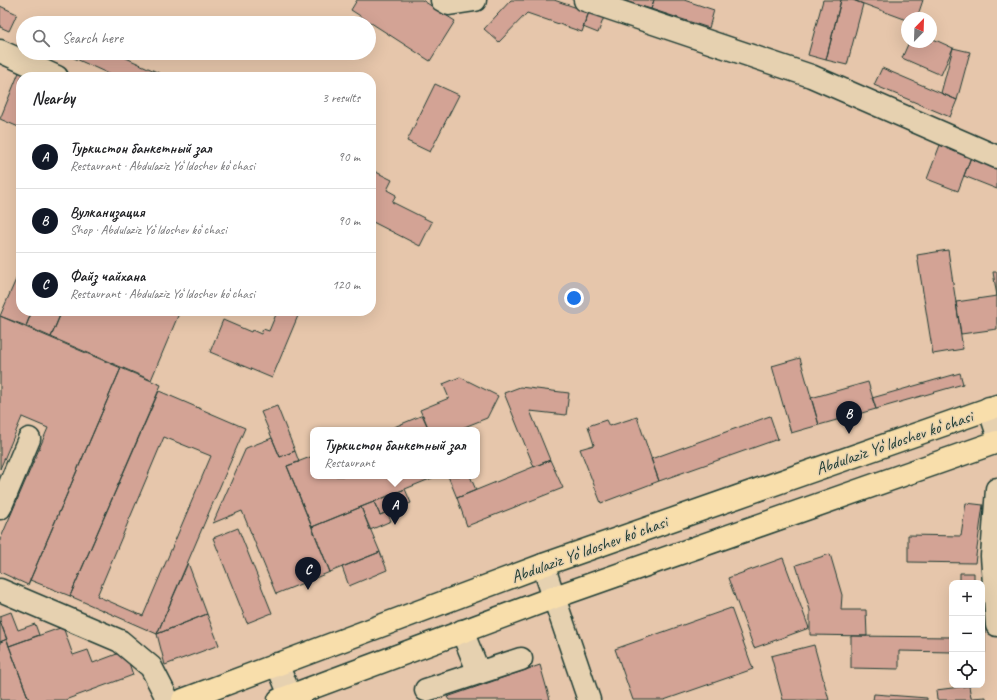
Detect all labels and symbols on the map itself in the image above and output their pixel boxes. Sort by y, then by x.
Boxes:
north arrow [901,12,937,48]
your location [564,288,584,308]
pin: B [836,401,862,434]
street label: Abdulaziz Yoʻldoshev koʻchasi [813,405,977,479]
pin: A [382,492,408,525]
street label: Abdulaziz Yoʻldoshev koʻchasi [508,511,672,587]
pin: C [295,557,321,590]

